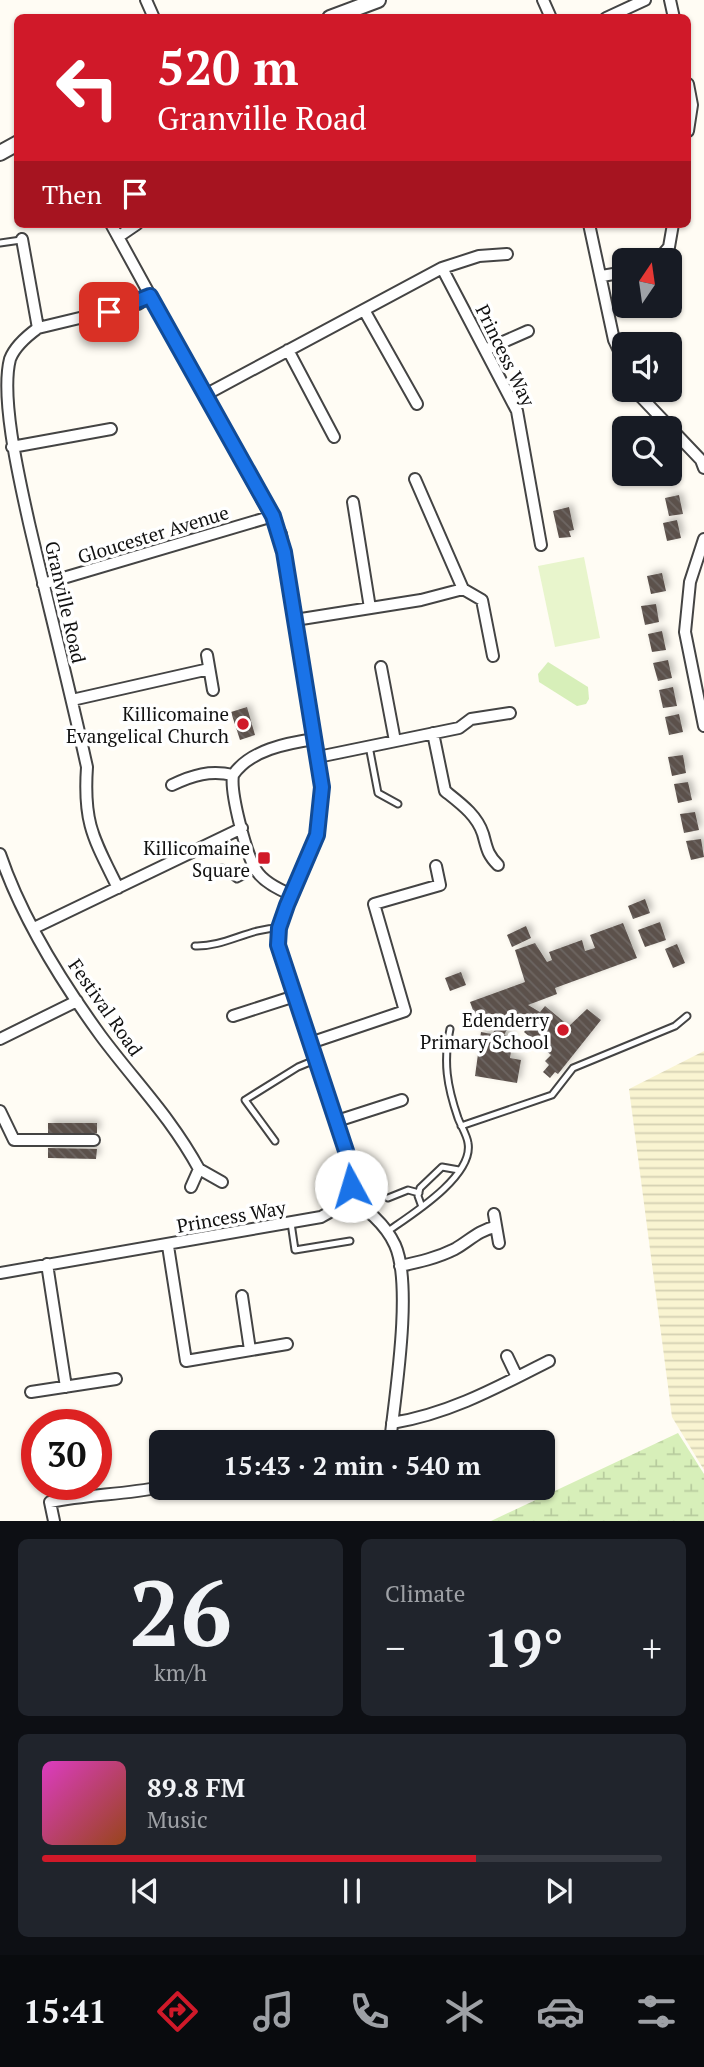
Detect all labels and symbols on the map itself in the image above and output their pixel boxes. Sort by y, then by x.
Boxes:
north arrow [612,248,682,318]
pin [79,282,139,342]
street label: Princess Way [471,300,542,410]
street label: Gloucester Avenue [74,499,232,569]
street label: Granville Road [40,538,92,666]
place label: Killicomaine Evangelical Church [66,701,229,748]
marker: Killicomaine Evangelical Church [235,716,251,732]
place label: Killicomaine Square [143,835,250,882]
marker: Killicomaine Square [256,850,272,866]
street label: Festival Road [63,954,149,1061]
place label: Edenderry Primary School [420,1007,549,1054]
marker: Edenderry Primary School [555,1022,571,1038]
position arrow [314,1149,388,1223]
street label: Princess Way [174,1194,288,1238]
speed limit sign: 30 [21,1409,112,1500]

